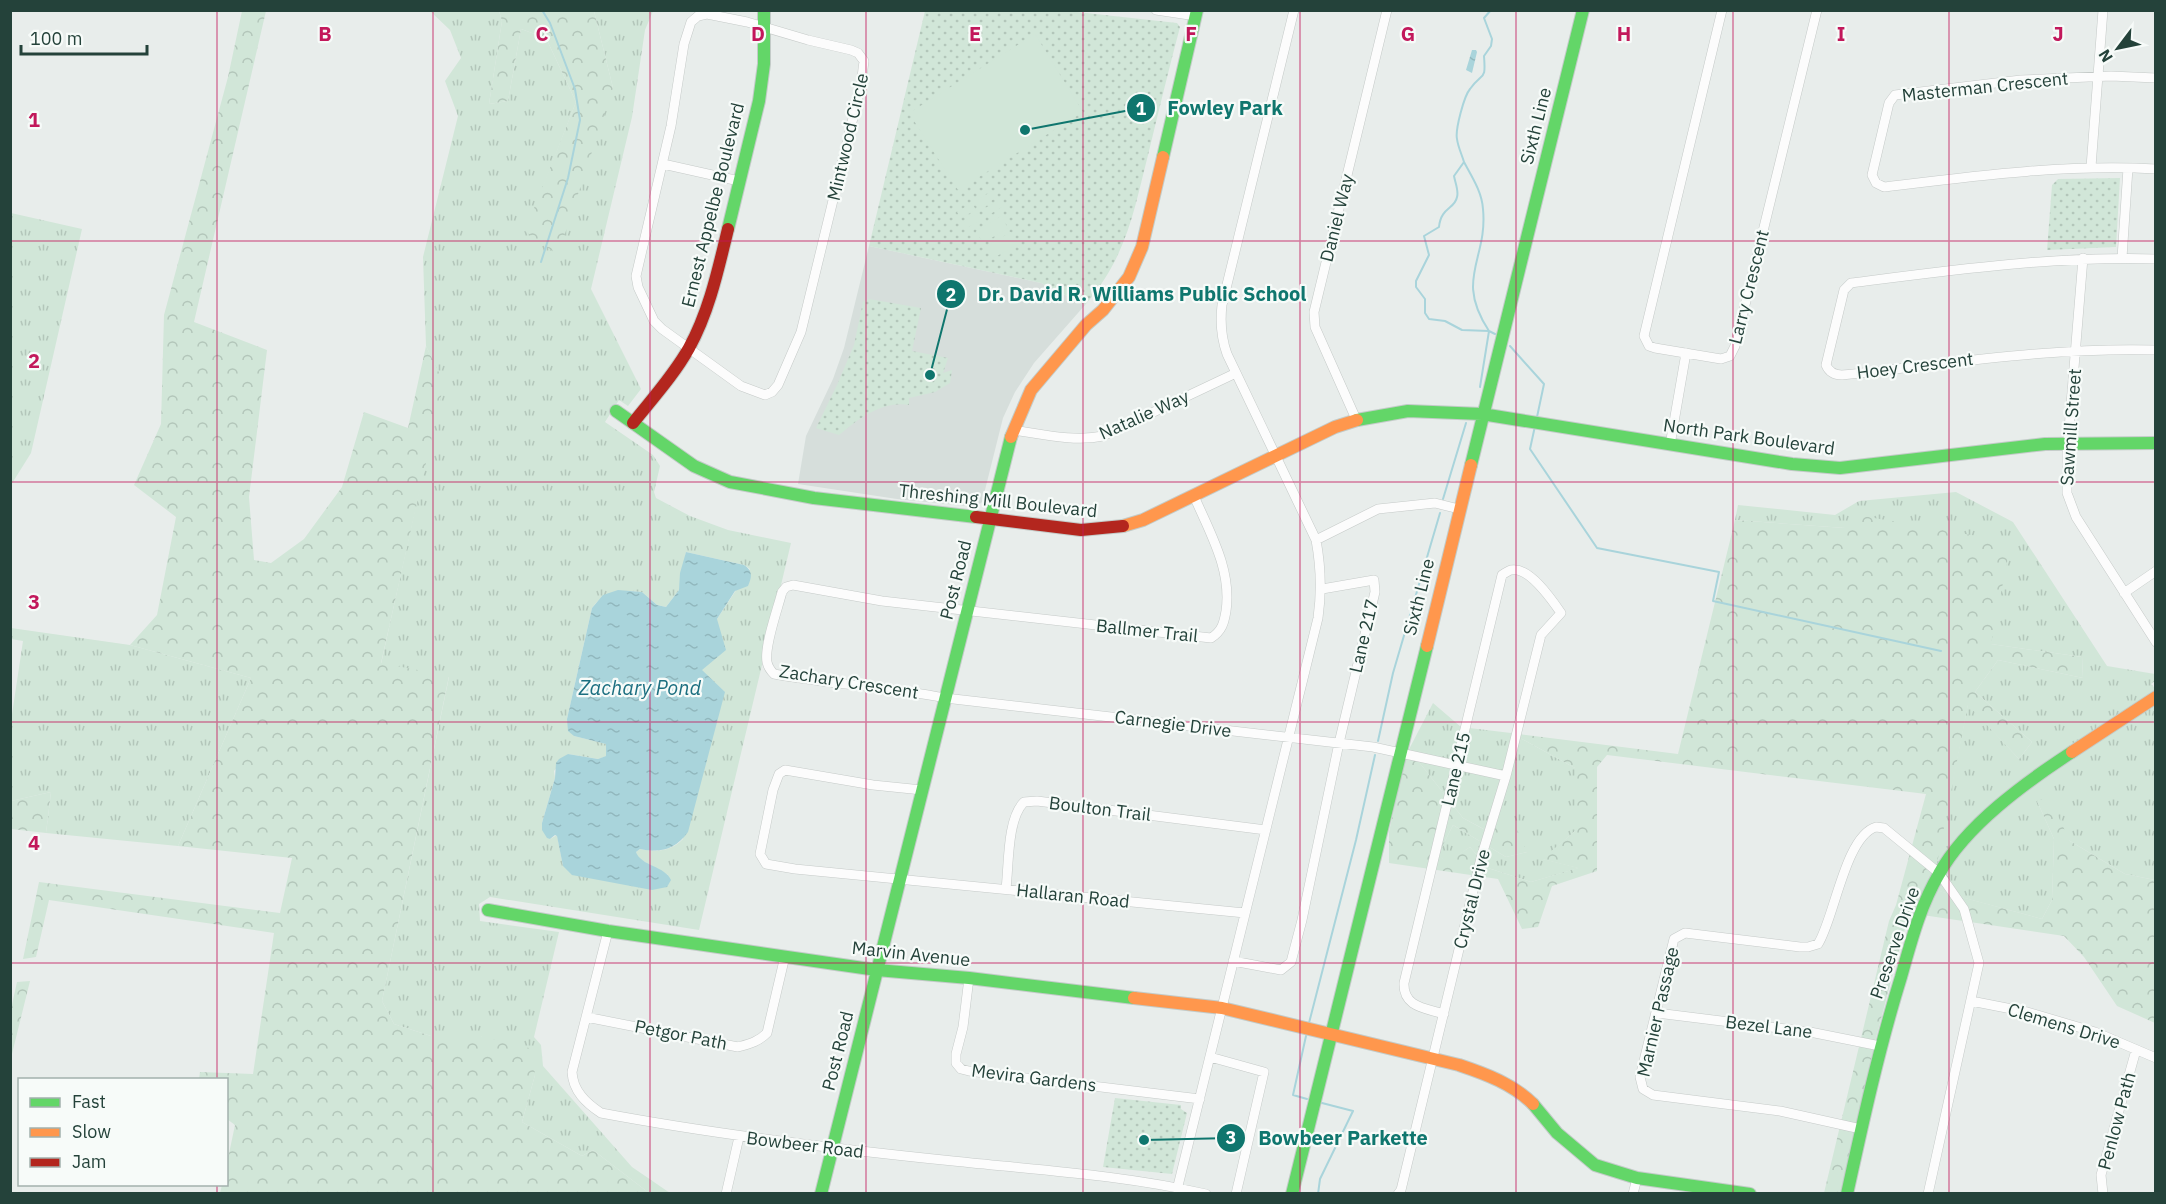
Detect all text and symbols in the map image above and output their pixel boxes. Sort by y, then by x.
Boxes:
scale bar [21,18,147,56]
north arrow [2088,18,2148,78]
text: B [318,20,332,47]
text: C [535,20,549,47]
text: D [751,20,765,47]
text: E [969,20,981,47]
text: F [1185,20,1197,47]
text: G [1401,20,1415,47]
text: H [1617,20,1631,47]
text: I [1837,20,1845,47]
text: J [2052,20,2064,47]
text: 100 m [30,27,82,50]
text: N [2094,46,2117,66]
street label: Masterman Crescent [1901,66,2069,107]
street label: Mintwood Circle [822,71,873,203]
street label: Sixth Line [1515,85,1556,167]
callout: Fowley Park [1126,89,1295,127]
text: Fowley Park [1167,94,1283,121]
text: 1 [1136,97,1147,120]
street label: Ernest Appelbe Boulevard [676,100,749,310]
text: 1 [28,106,40,133]
street label: Daniel Way [1314,172,1359,264]
street label: Larry Crescent [1723,227,1774,346]
callout: Dr. David R. Williams Public School [936,275,1318,313]
text: Dr. David R. Williams Public School [978,280,1306,307]
text: 2 [946,283,956,306]
text: 2 [28,347,40,374]
street label: Hoey Crescent [1855,347,1975,384]
street label: Sawmill Street [2055,368,2086,486]
street label: Natalie Way [1095,384,1192,445]
street label: North Park Boulevard [1662,413,1836,460]
street label: Threshing Mill Boulevard [898,479,1098,522]
street label: Post Road [935,538,976,622]
street label: Sixth Line [1398,556,1439,638]
text: 3 [28,588,40,615]
street label: Lane 217 [1344,597,1383,675]
street label: Ballmer Trail [1095,614,1199,647]
street label: Zachary Crescent [778,659,920,704]
water label: Zachary Pond [578,674,702,701]
street label: Carnegie Drive [1113,705,1233,742]
street label: Lane 215 [1436,730,1475,808]
street label: Boulton Trail [1048,791,1153,826]
text: 4 [28,829,40,856]
street label: Crystal Drive [1448,846,1495,951]
street label: Hallaran Road [1015,878,1131,913]
street label: Preserve Drive [1865,884,1925,1002]
street label: Marvin Avenue [851,936,972,971]
street label: Marnier Passage [1631,944,1684,1079]
street label: Clemens Drive [2005,997,2123,1054]
street label: Post Road [817,1009,858,1093]
street label: Bezel Lane [1724,1010,1814,1043]
street label: Petgor Path [633,1014,729,1055]
street label: Mevira Gardens [970,1058,1098,1097]
street label: Penlow Path [2092,1069,2141,1172]
legend [18,1078,228,1186]
text: Fast [72,1090,106,1113]
callout: Bowbeer Parkette [1216,1119,1440,1157]
text: Slow [72,1120,111,1143]
text: Bowbeer Parkette [1258,1124,1428,1151]
street label: Bowbeer Road [745,1126,865,1163]
text: 3 [1226,1126,1236,1149]
text: Jam [72,1150,107,1173]

